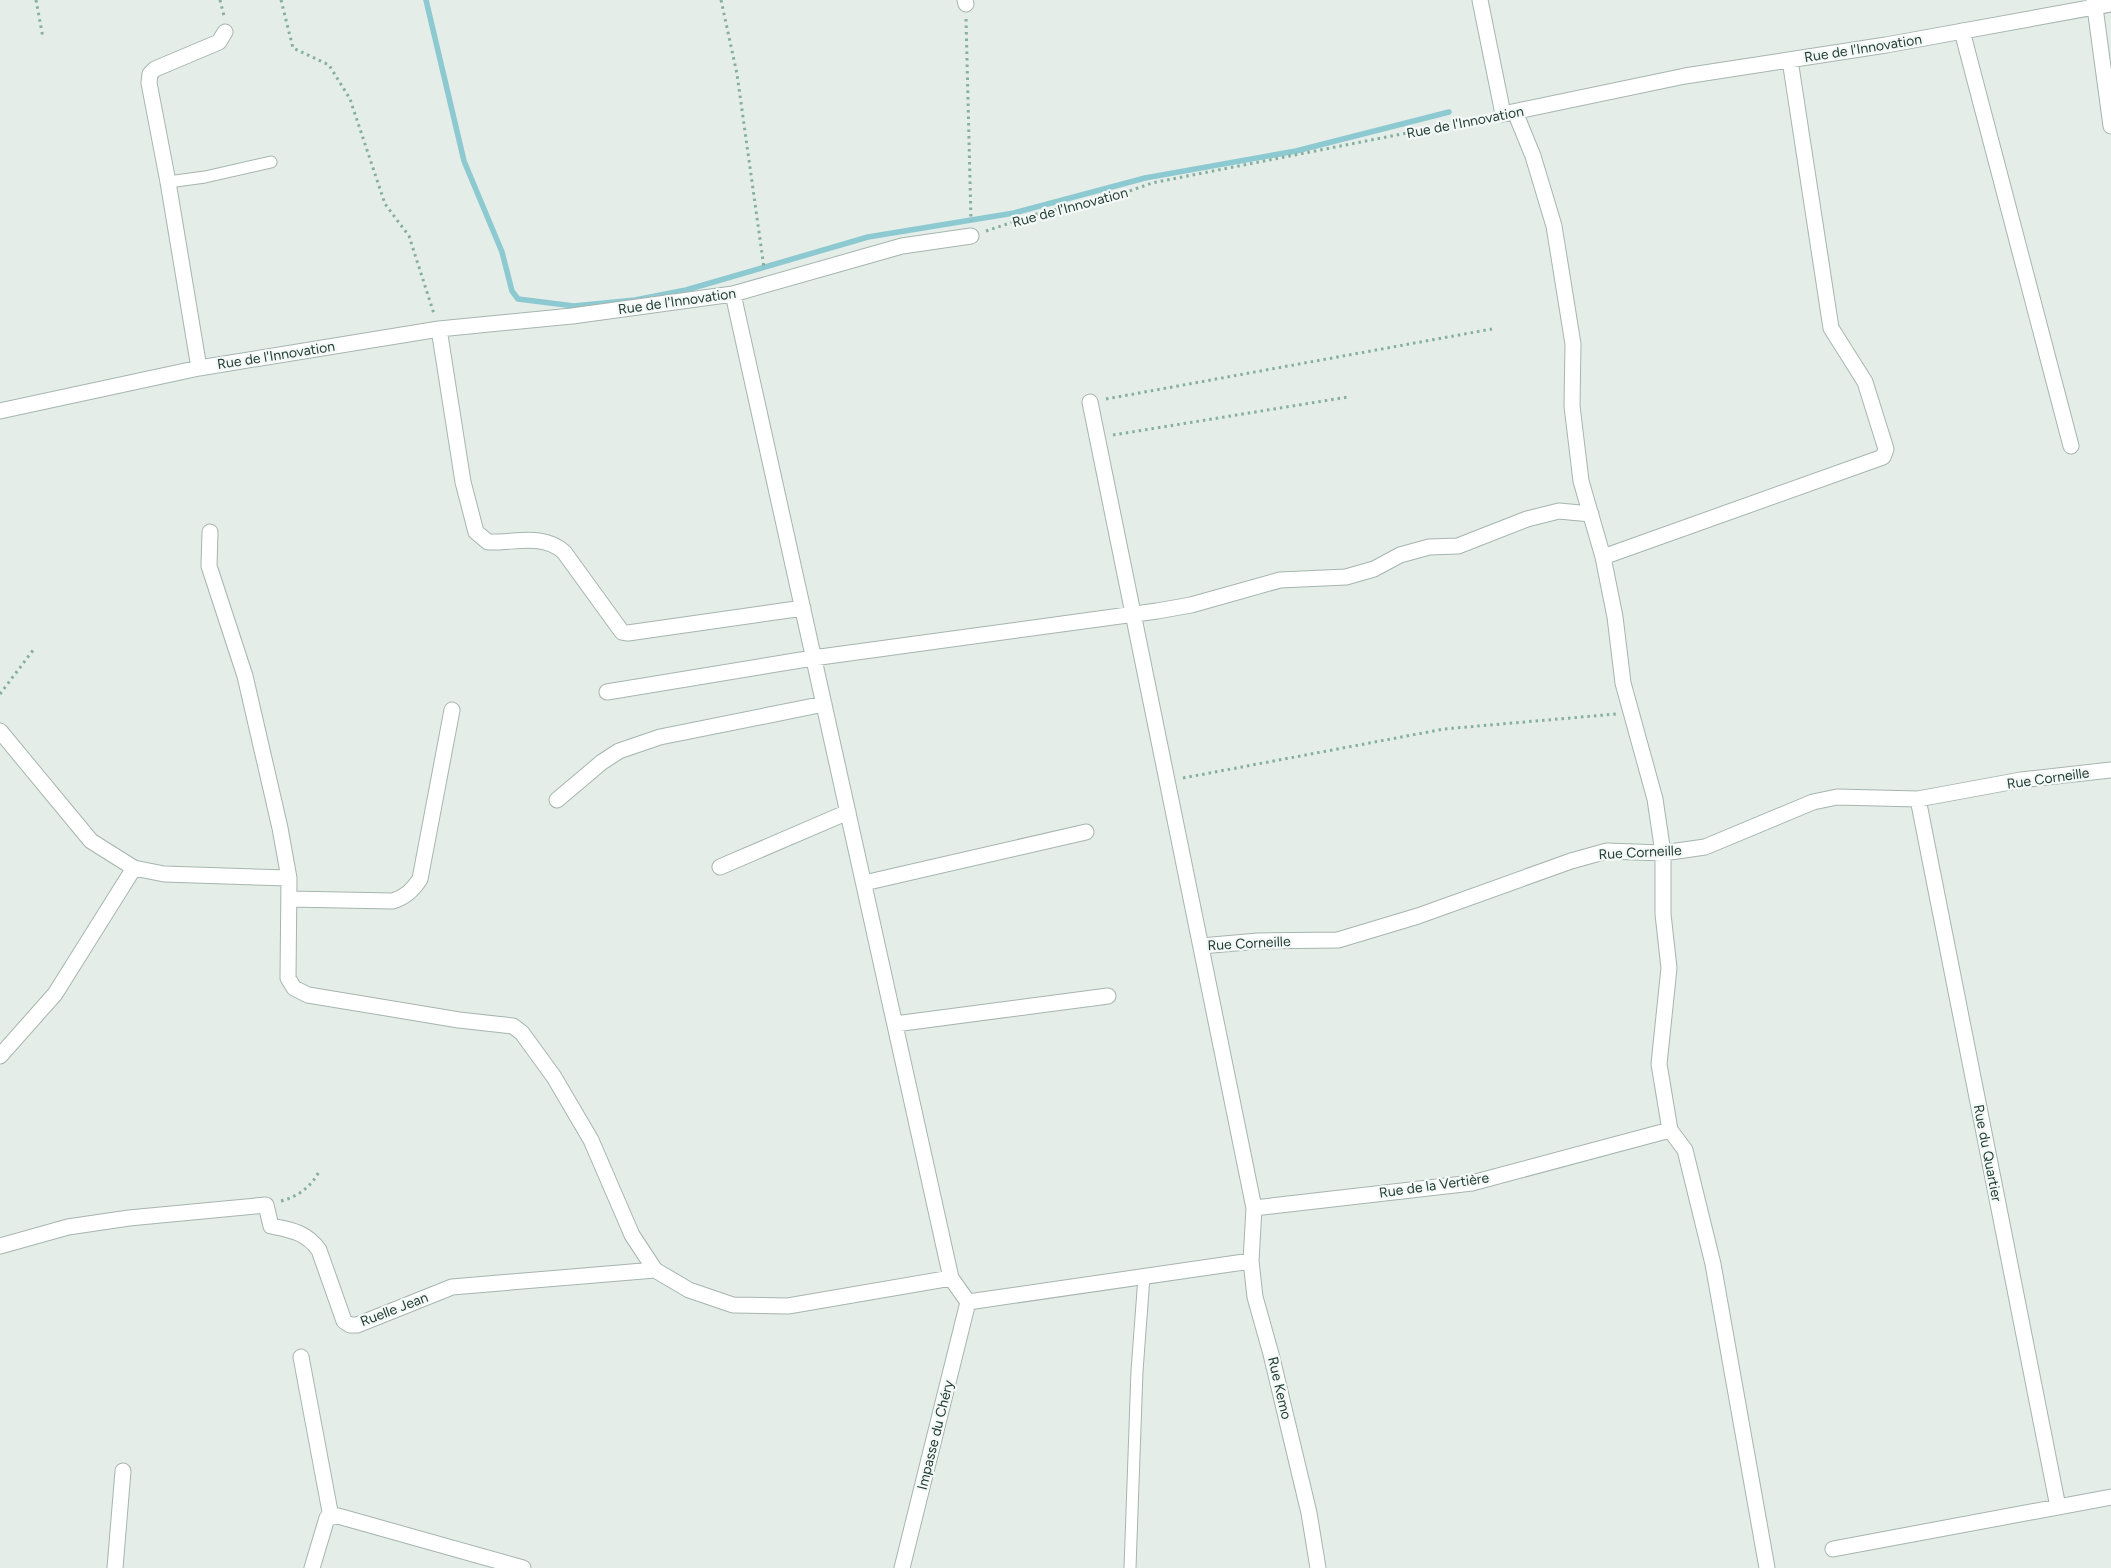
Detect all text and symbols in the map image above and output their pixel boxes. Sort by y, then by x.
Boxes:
street label: Rue de l'Innovation [1803,31,1923,66]
street label: Rue de l'Innovation [1405,103,1525,142]
street label: Rue de l'Innovation [1010,184,1130,231]
street label: Rue de l'Innovation [617,285,737,318]
street label: Rue de l'Innovation [216,338,336,373]
street label: Rue Corneille [2006,764,2091,793]
street label: Rue Corneille [1598,842,1682,863]
street label: Rue Corneille [1207,933,1291,954]
street label: Rue du Quartier [1970,1103,2005,1203]
street label: Rue de la Vertière [1378,1169,1490,1202]
street label: Ruelle Jean [358,1289,431,1330]
street label: Rue Kemo [1264,1355,1295,1421]
street label: Impasse du Chéry [914,1378,957,1492]

